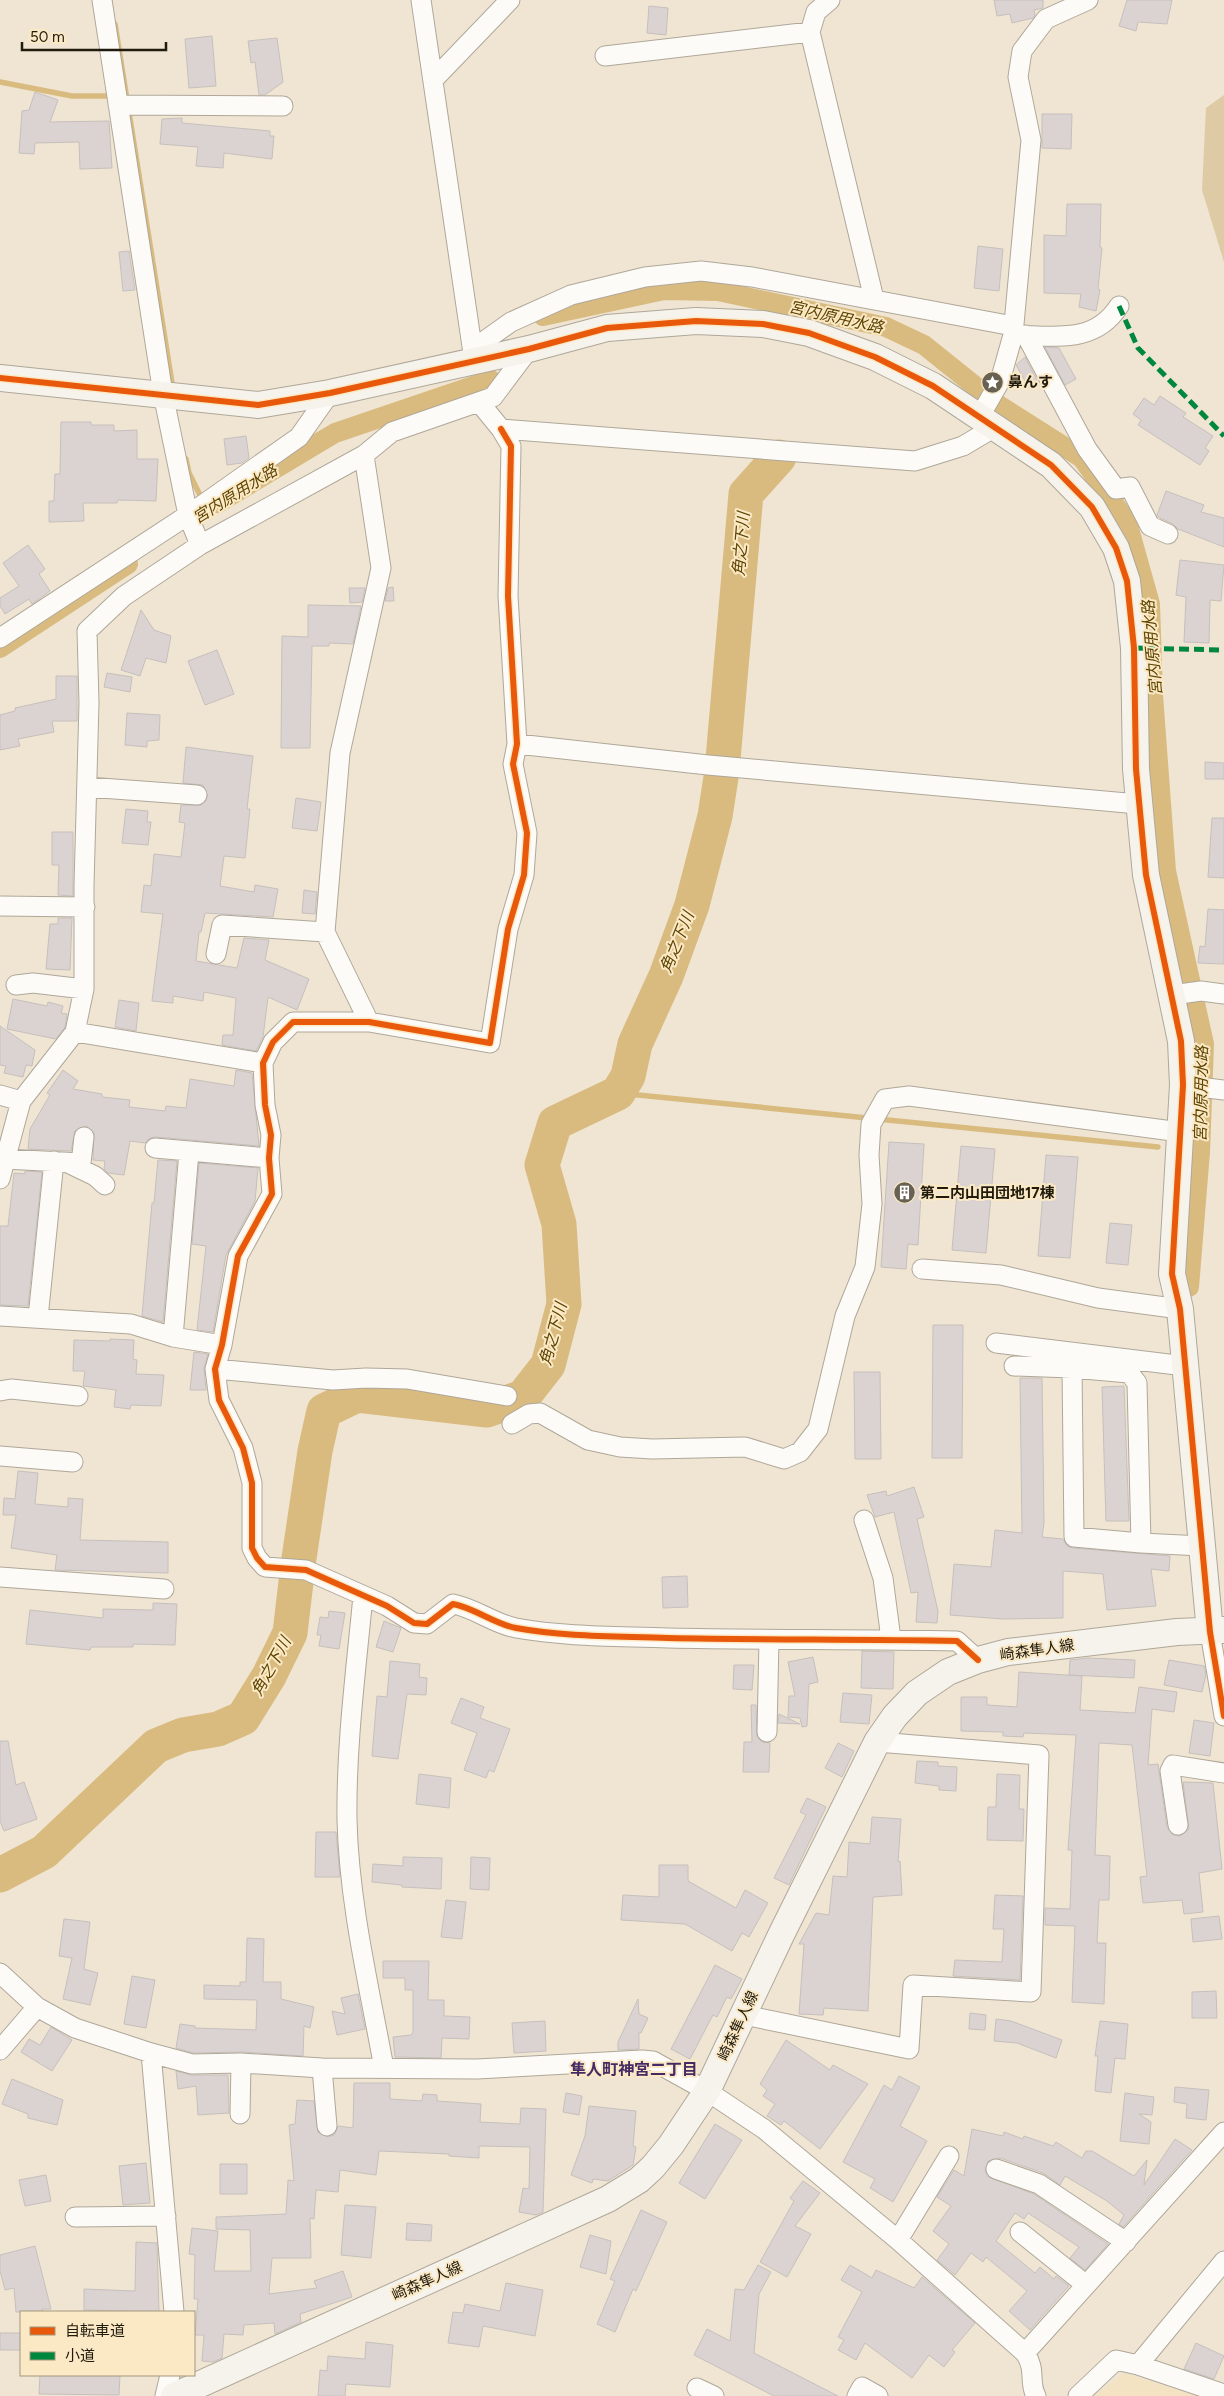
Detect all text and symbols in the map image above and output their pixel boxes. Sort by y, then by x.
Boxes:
scale bar [22,20,166,52]
text: 50 m [30,28,65,46]
water label: 宮内原用水路 [787,297,887,338]
place icon: 鼻んす [980,370,1004,394]
place label: 鼻んす [1008,373,1053,391]
water label: 宮内原用水路 [189,459,282,527]
water label: 角之下川 [729,509,753,577]
water label: 宮内原用水路 [1138,597,1166,697]
water label: 角之下川 [656,907,699,975]
water label: 宮内原用水路 [1191,1044,1211,1142]
building icon: 第二内山田団地17棟 [892,1181,916,1205]
place label: 第二内山田団地17棟 [920,1184,1055,1202]
water label: 角之下川 [536,1299,571,1367]
water label: 角之下川 [247,1632,296,1699]
street label: 崎森隼人線 [999,1636,1075,1664]
street label: 崎森隼人線 [714,1988,762,2064]
district label: 隼人町神宮二丁目 [570,2060,698,2079]
street label: 崎森隼人線 [389,2258,465,2304]
legend [20,2311,195,2376]
text: 自転車道 [65,2322,125,2340]
text: 小道 [65,2347,95,2365]

